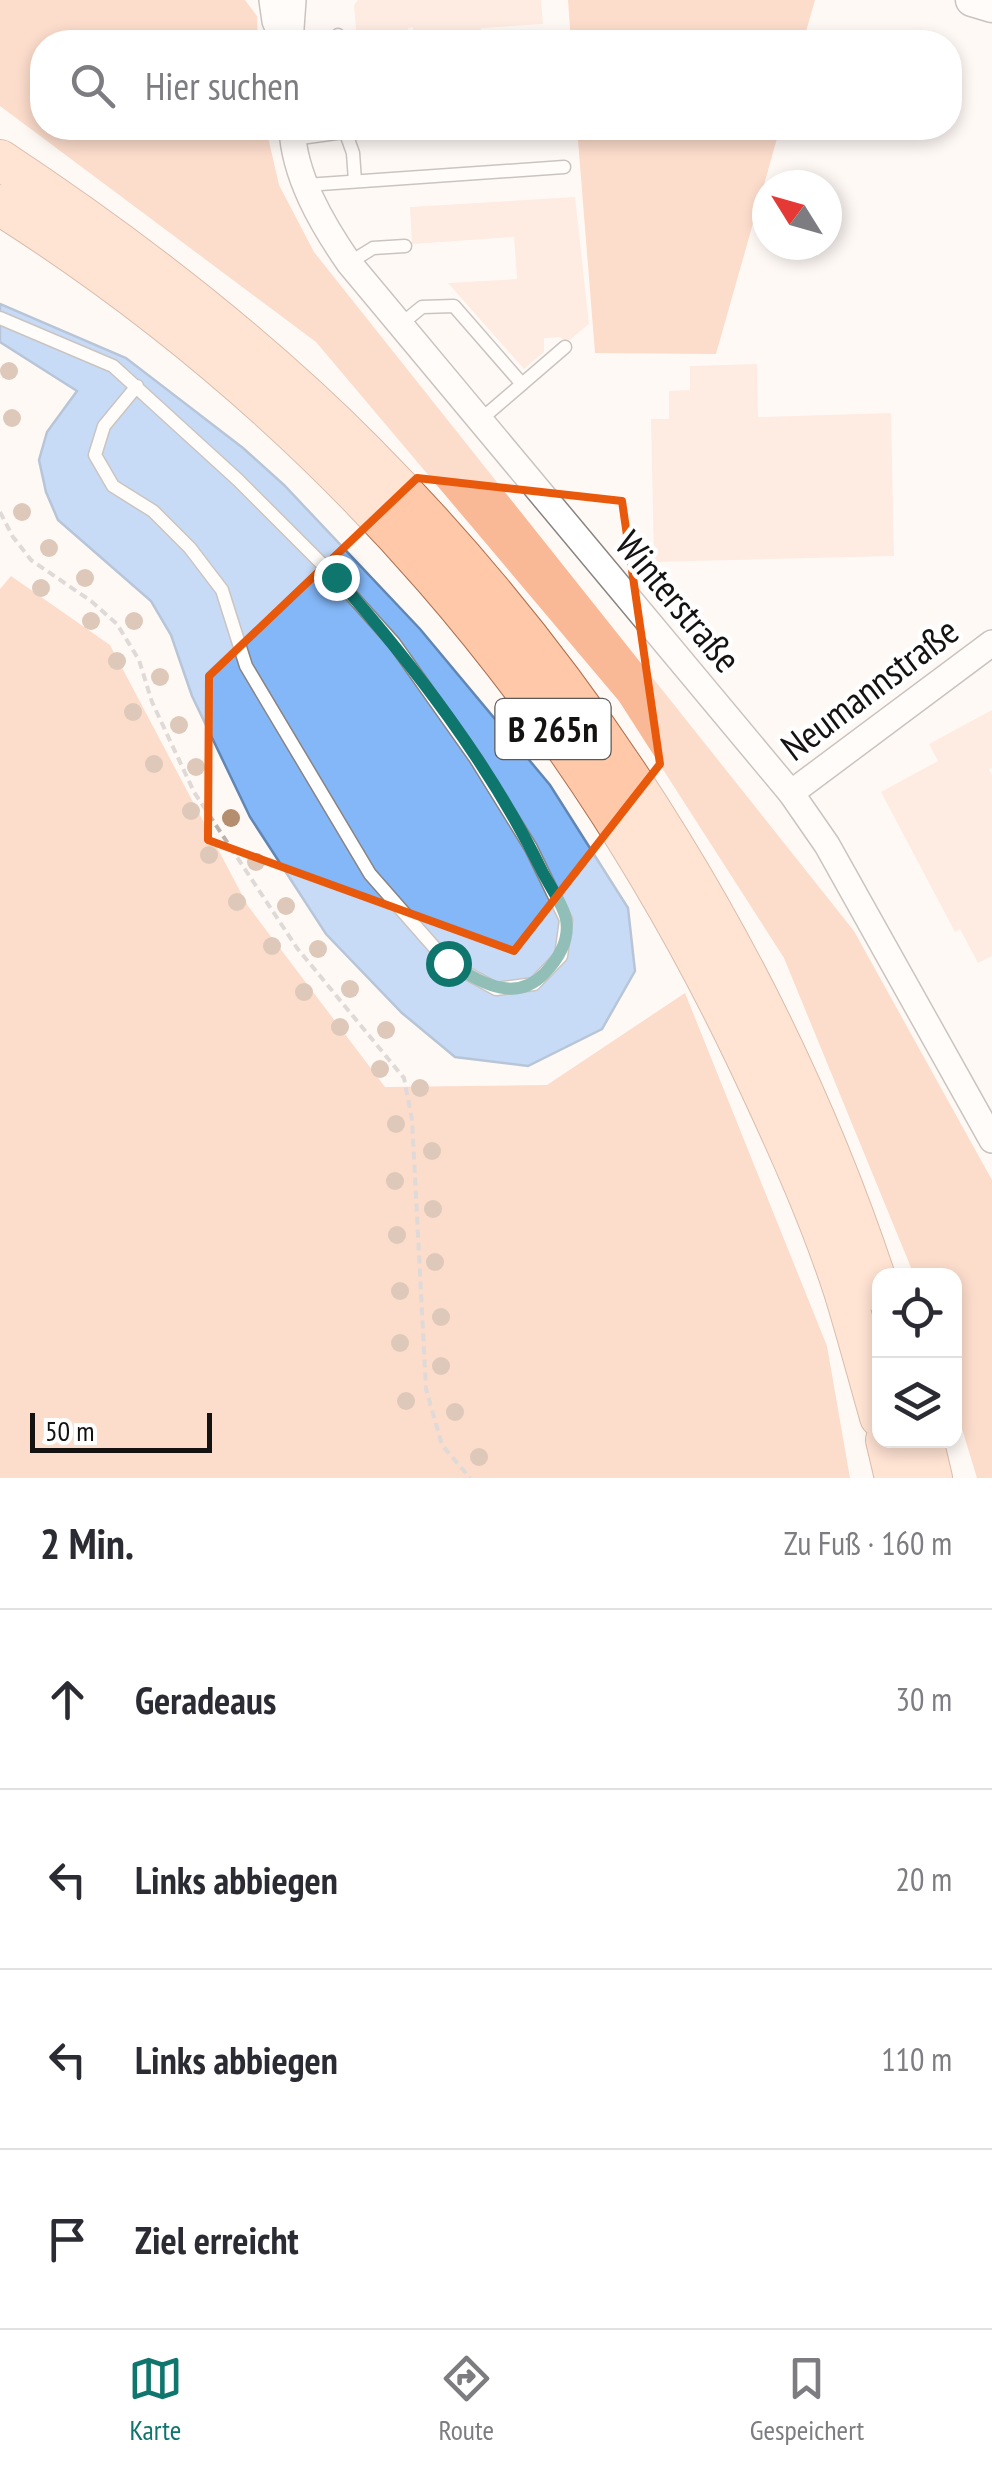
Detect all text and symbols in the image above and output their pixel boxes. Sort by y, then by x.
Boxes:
search box [30,30,962,140]
icon: search [65,58,120,113]
text: Hier suchen [145,61,300,110]
north arrow [752,170,842,260]
street label: Winterstraße [606,520,752,682]
route end [314,555,360,601]
street label: Neumannstraße [771,606,967,770]
road number: B 265n [496,699,610,759]
route start [426,941,472,987]
map controls [872,1268,962,1448]
button: locate [872,1268,962,1358]
button: layers [872,1358,962,1448]
scale bar [30,1408,212,1452]
text: 50 m [45,1412,94,1449]
text: 2 Min. [40,1516,134,1571]
text: Zu Fuß · 160 m [784,1522,952,1564]
icon: ahead [40,1672,95,1727]
text: Geradeaus [135,1675,276,1724]
text: 30 m [896,1678,952,1720]
icon: left [40,1852,95,1907]
text: Links abbiegen [135,1855,338,1904]
text: 20 m [896,1858,952,1900]
icon: left [40,2032,95,2087]
text: Links abbiegen [135,2035,338,2084]
text: 110 m [881,2038,952,2080]
icon: arrive [40,2212,95,2267]
text: Ziel erreicht [135,2215,299,2264]
tab: Karte [128,2351,183,2448]
tab: Route [438,2351,494,2448]
tab: Gespeichert [750,2351,864,2448]

